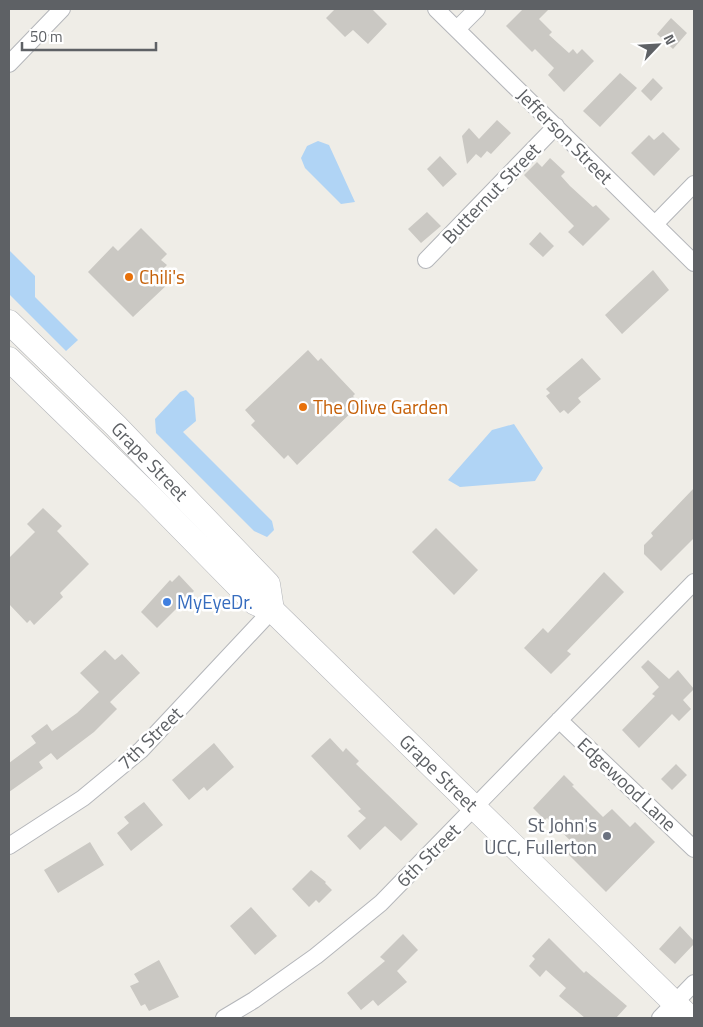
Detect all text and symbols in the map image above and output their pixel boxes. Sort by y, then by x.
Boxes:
scale bar [22,20,156,52]
north arrow [633,20,683,70]
text: 50 m [30,25,63,48]
text: N [659,30,682,48]
street label: Jefferson Street [511,81,620,191]
street label: Butternut Street [435,135,547,250]
place label: Chili's [139,262,185,291]
marker: Chili's [123,271,135,283]
place label: The Olive Garden [313,392,448,421]
marker: The Olive Garden [297,401,309,413]
street label: Grape Street [105,414,196,507]
place label: MyEyeDr. [177,587,253,616]
marker: MyEyeDr. [161,596,173,608]
street label: 7th Street [111,699,189,776]
street label: Grape Street [393,727,486,818]
street label: Edgewood Lane [571,730,684,837]
place label: St John's UCC, Fullerton [484,810,597,861]
street label: 6th Street [389,816,467,893]
marker: St John's UCC, Fullerton [601,830,613,842]

